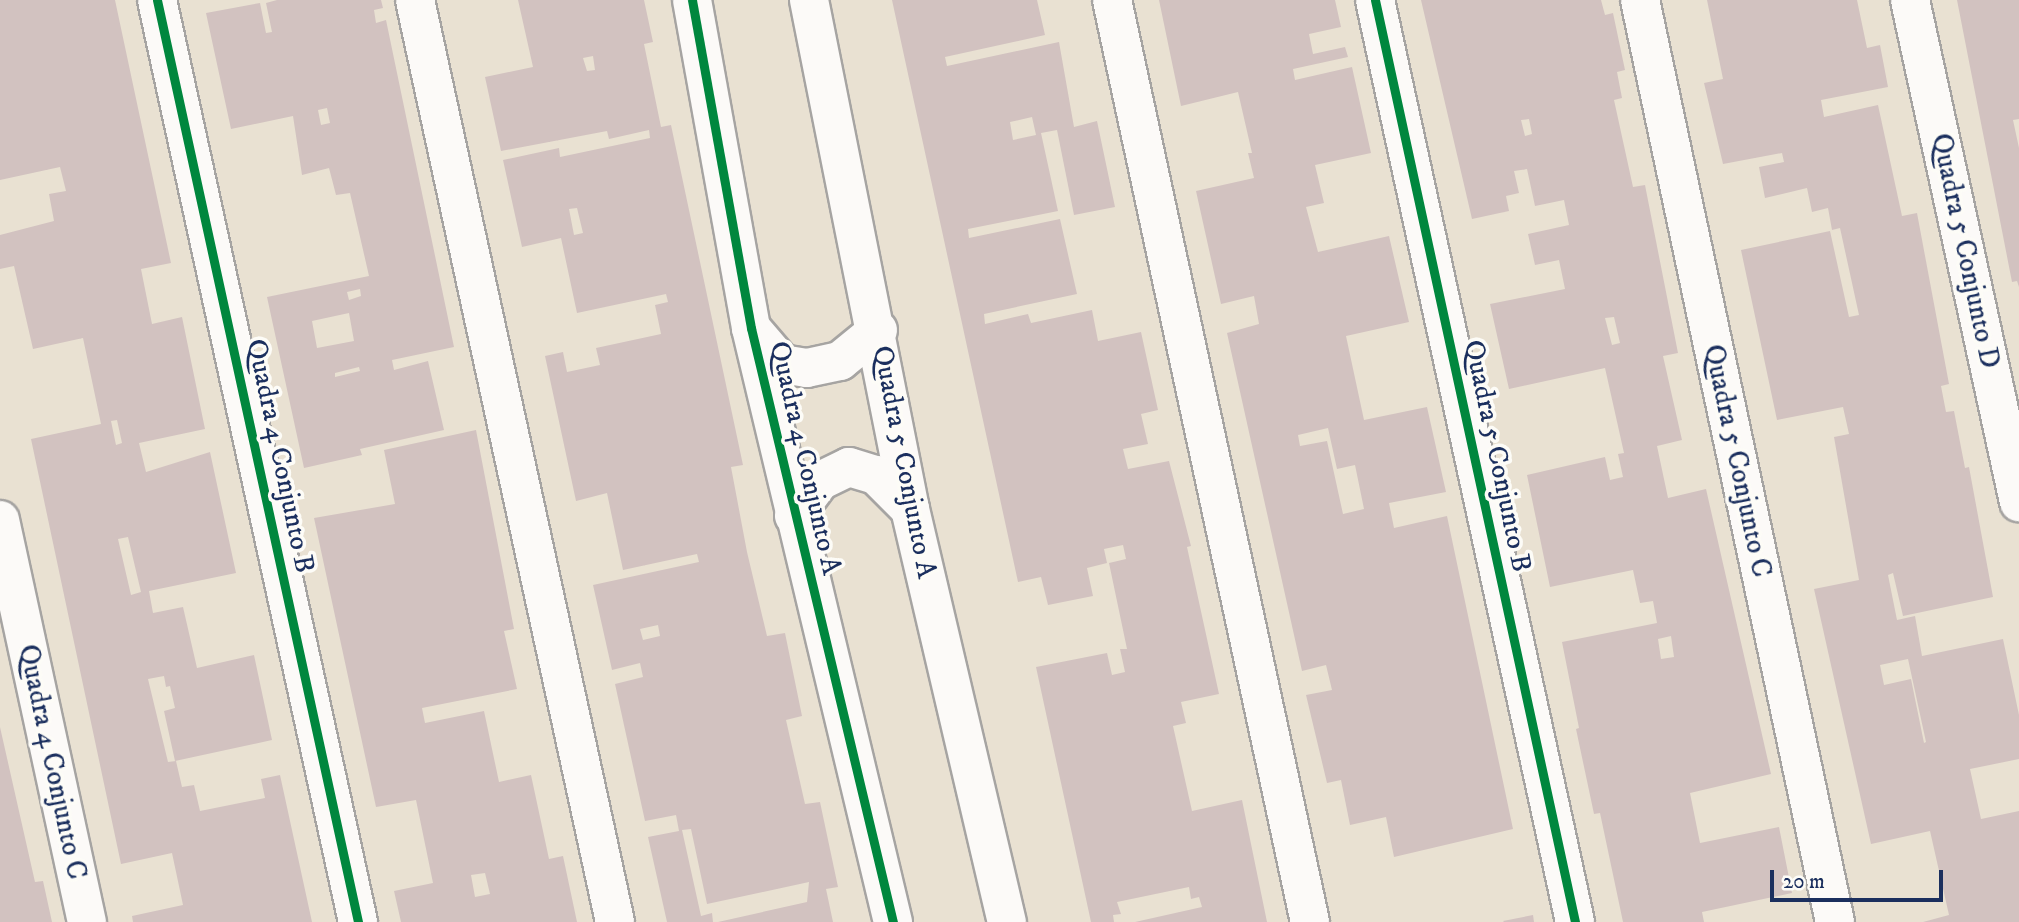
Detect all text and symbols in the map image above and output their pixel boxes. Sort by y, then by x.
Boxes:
street label: Quadra 5 Conjunto D [1924,130,2006,372]
street label: Quadra 4 Conjunto B [239,336,321,576]
street label: Quadra 5 Conjunto B [1456,337,1538,575]
street label: Quadra 4 Conjunto A [762,338,848,578]
street label: Quadra 5 Conjunto C [1696,341,1778,581]
street label: Quadra 5 Conjunto A [865,343,943,581]
street label: Quadra 4 Conjunto C [11,641,93,883]
scale bar [1774,856,1947,900]
text: 20 m [1783,869,1825,895]

